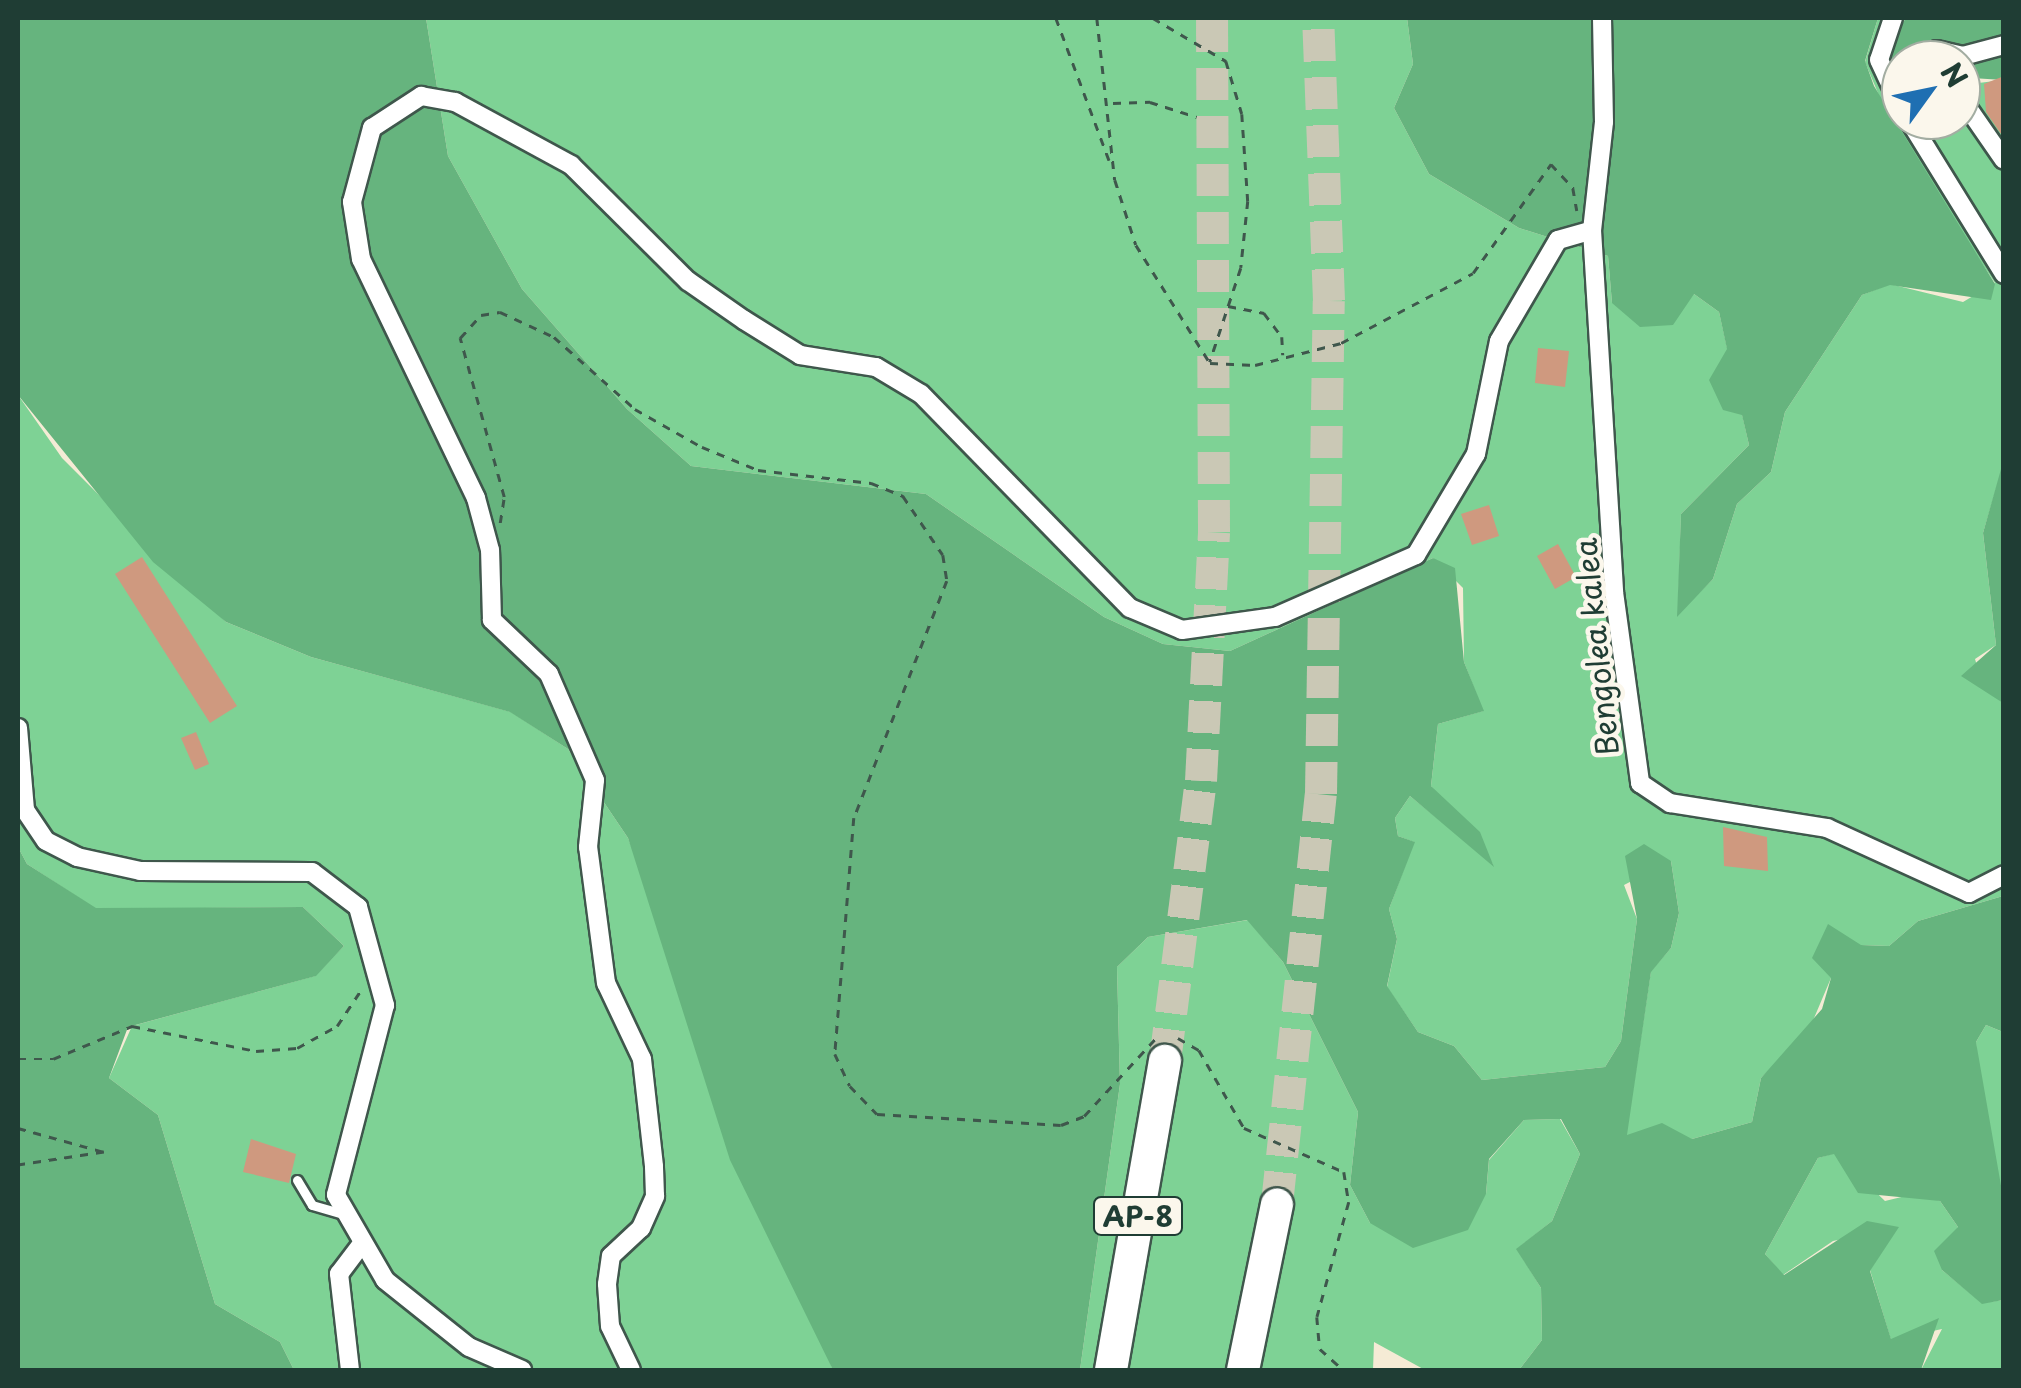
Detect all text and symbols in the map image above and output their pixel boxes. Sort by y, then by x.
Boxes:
north arrow [1881,40,1981,140]
text: N [1931,53,1979,95]
street label: Bengolea kalea [1567,536,1625,758]
road number: AP-8 [1093,1193,1183,1239]

